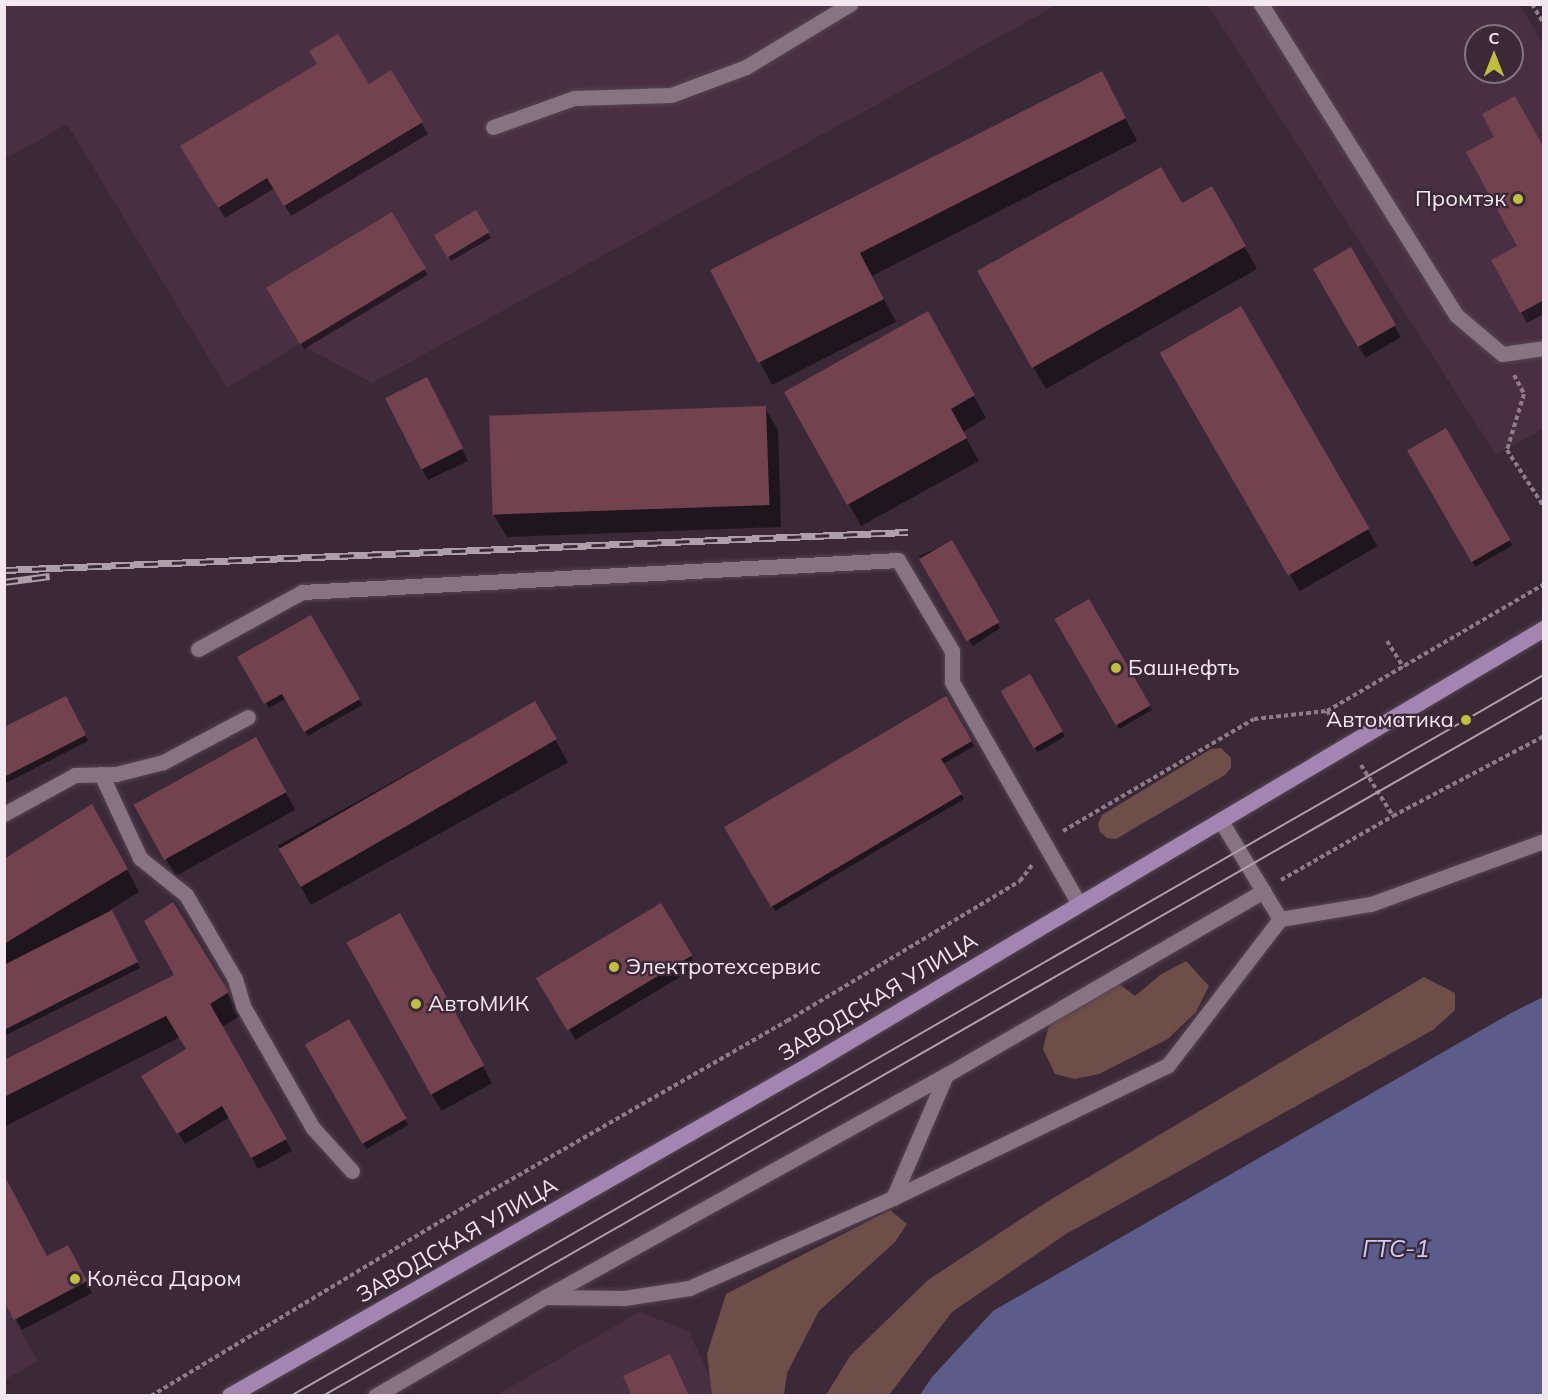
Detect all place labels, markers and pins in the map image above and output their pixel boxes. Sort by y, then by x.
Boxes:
place label: Промтэк [1415,186,1506,212]
marker: Промтэк [1511,192,1525,206]
place label: Башнефть [1128,655,1240,681]
marker: Башнефть [1109,661,1123,675]
place label: Автоматика [1326,707,1454,733]
marker: Автоматика [1459,713,1473,727]
place label: Электротехсервис [626,954,821,980]
marker: Электротехсервис [607,960,621,974]
place label: АвтоМИК [428,991,529,1017]
marker: АвтоМИК [409,997,423,1011]
place label: Колёса Даром [87,1266,241,1292]
marker: Колёса Даром [68,1272,82,1286]

